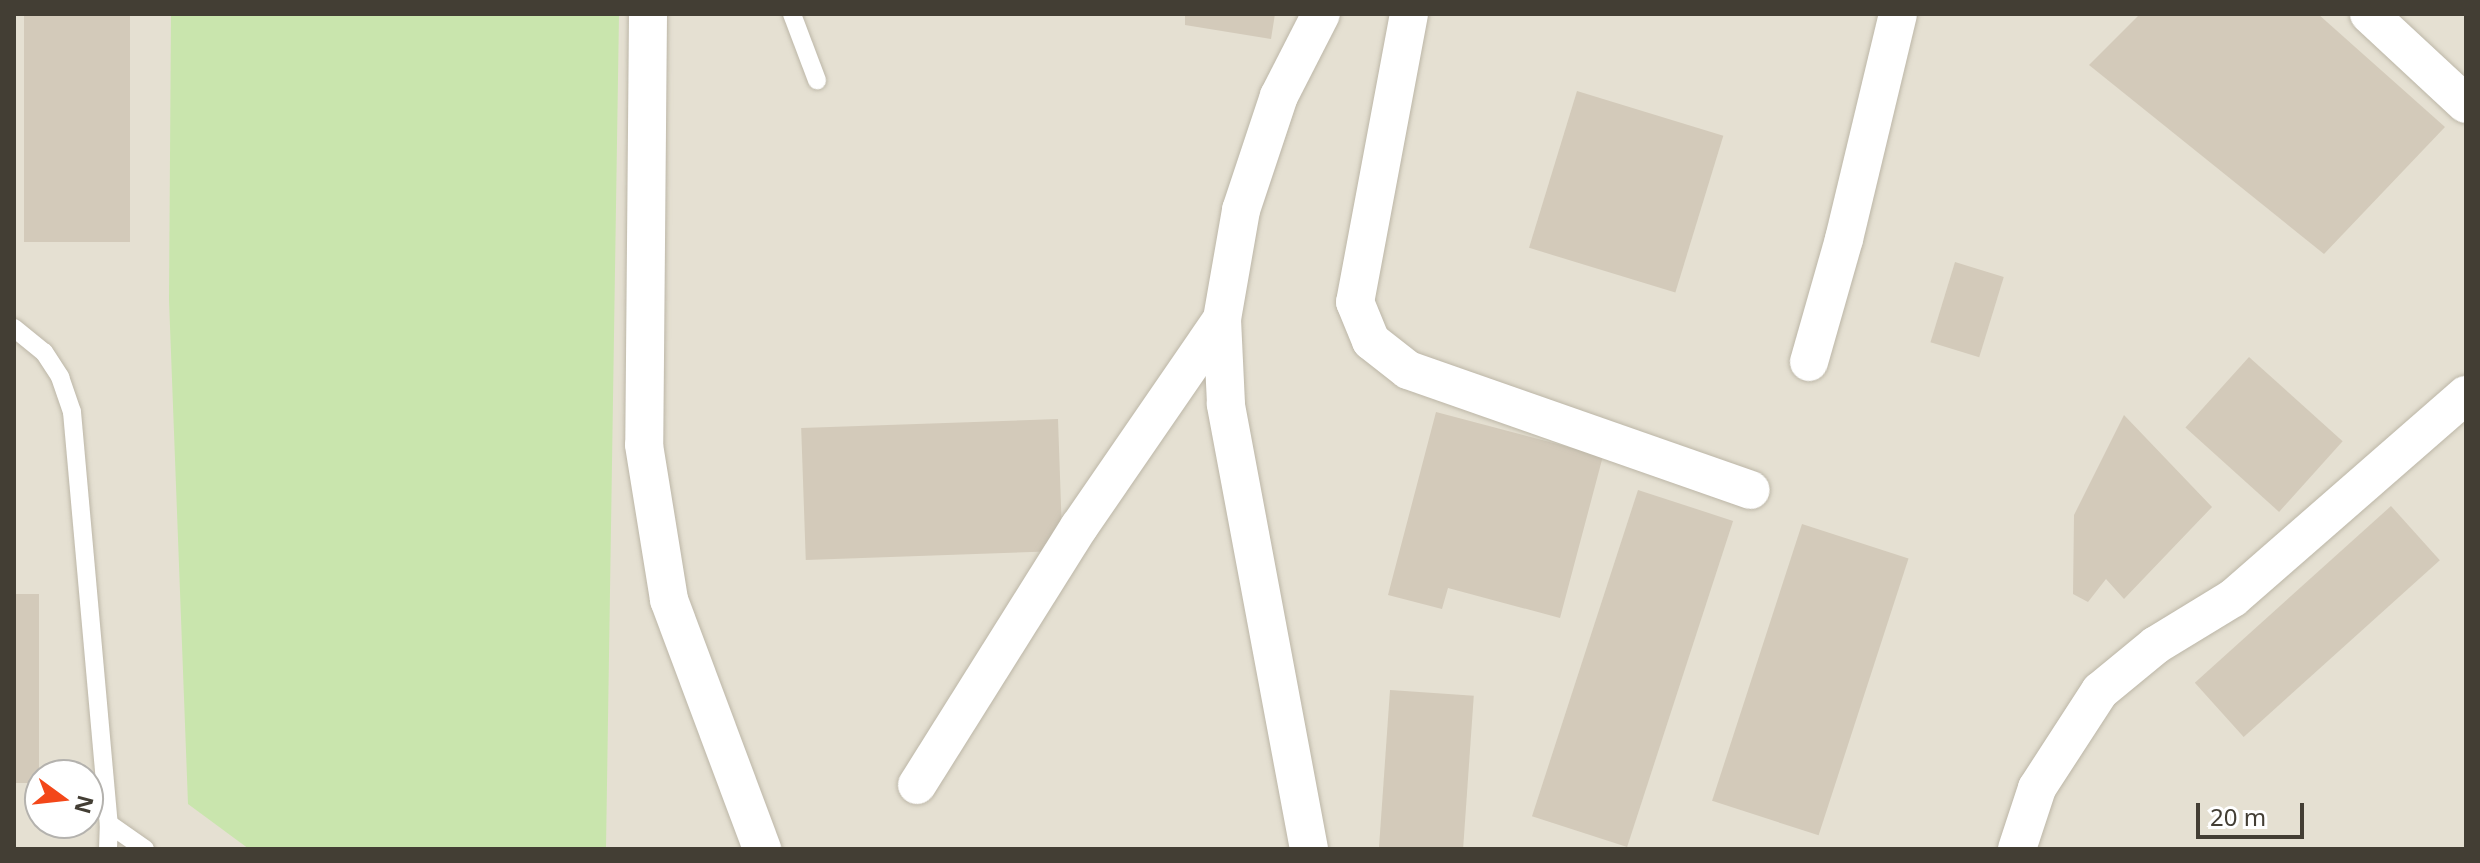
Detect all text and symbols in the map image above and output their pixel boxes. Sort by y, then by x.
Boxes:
north arrow [24,759,104,839]
scale bar [2200,787,2308,837]
text: N [68,792,102,817]
text: 20 m [2210,800,2266,833]

